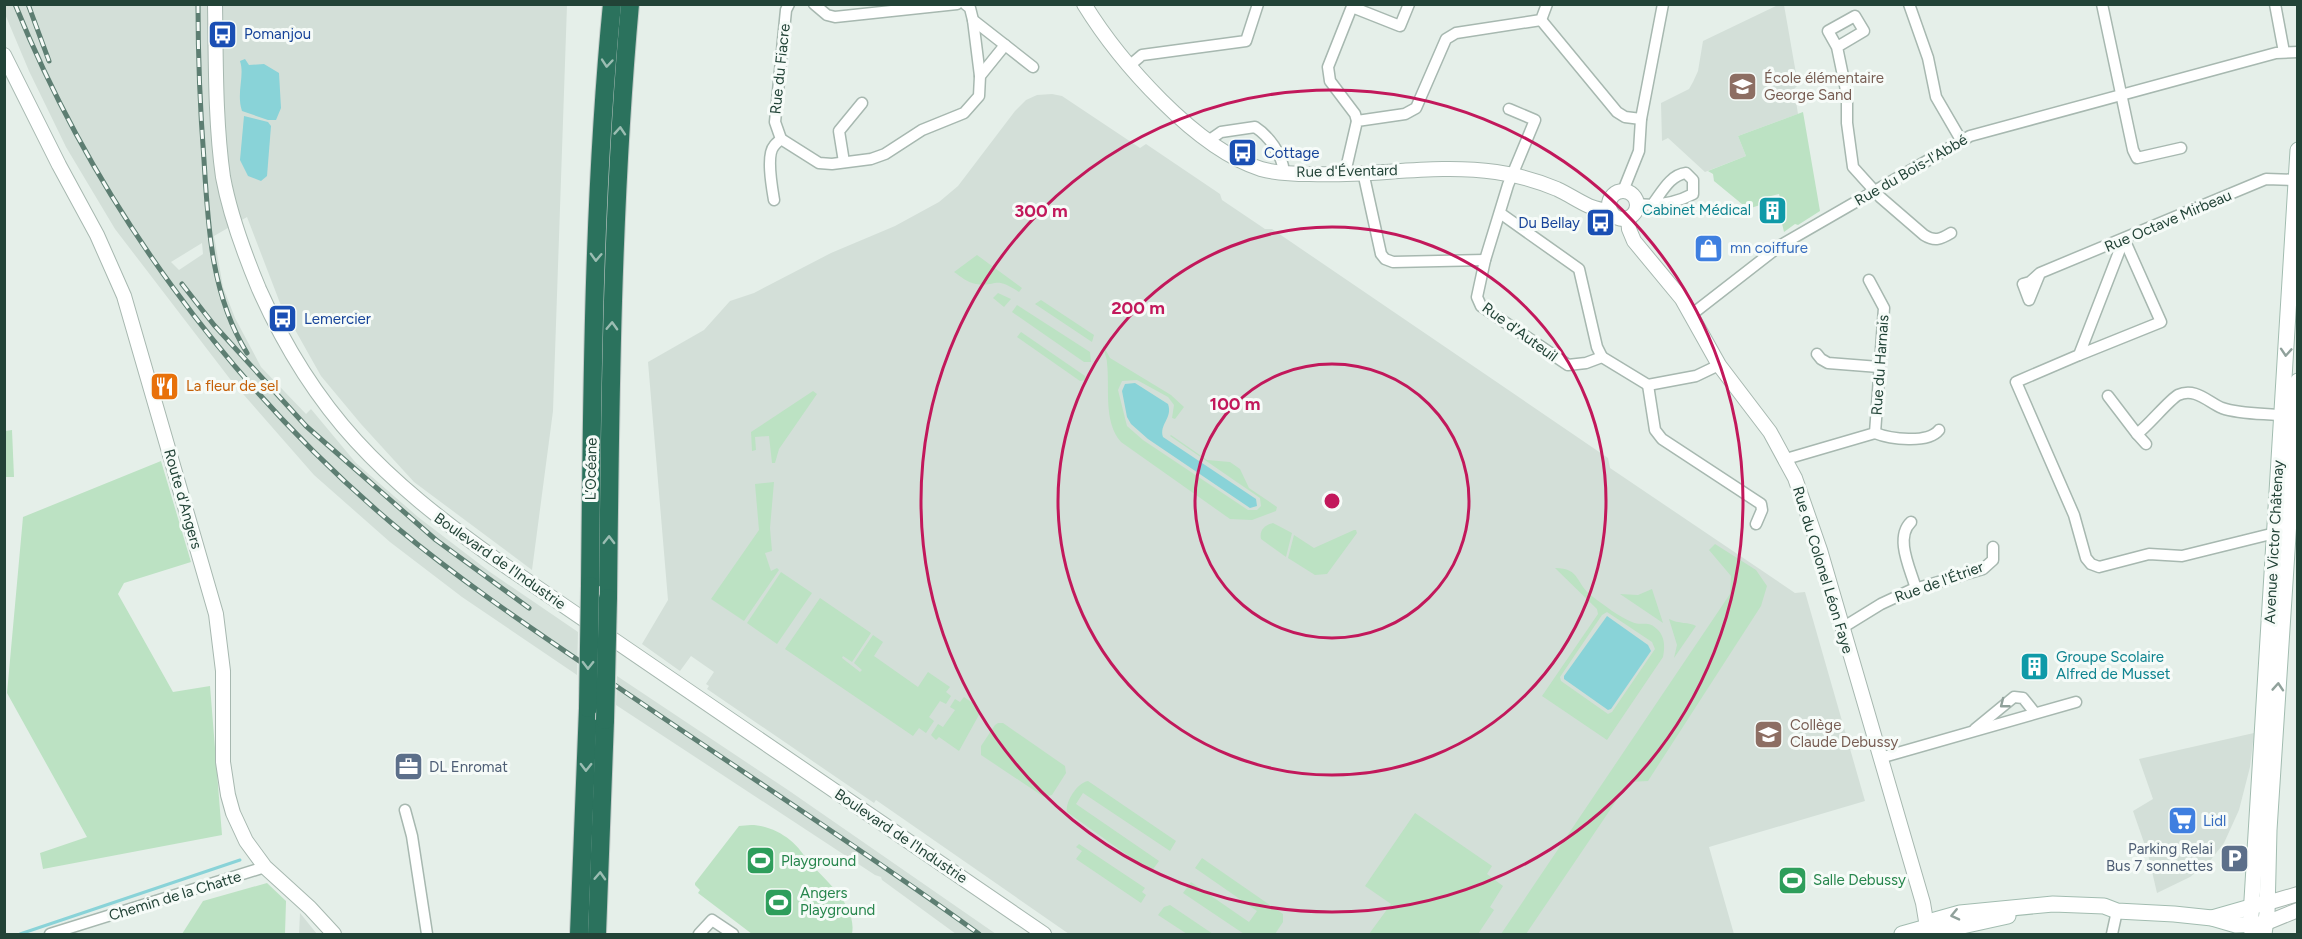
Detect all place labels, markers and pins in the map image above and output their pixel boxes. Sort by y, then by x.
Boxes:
bus stop icon: Pomanjou [207,18,239,50]
place label: Pomanjou [244,25,311,43]
place label: École élémentaire George Sand [1764,69,1884,104]
school or university icon: École élémentaire George Sand [1727,71,1759,103]
bus stop icon: Cottage [1227,137,1259,169]
place label: Cottage [1264,144,1319,162]
building icon: Cabinet Médical [1756,194,1788,226]
place label: Cabinet Médical [1642,201,1751,219]
bus stop icon: Du Bellay [1585,207,1617,239]
place label: Du Bellay [1518,214,1580,232]
shop icon: mn coiffure [1693,232,1725,264]
place label: mn coiffure [1730,239,1808,257]
bus stop icon: Lemercier [267,303,299,335]
place label: Lemercier [304,310,371,328]
restaurant icon: La fleur de sel [149,370,181,402]
place label: La fleur de sel [186,377,279,395]
centre of rings [1322,491,1342,511]
place label: Groupe Scolaire Alfred de Musset [2056,648,2171,683]
building icon: Groupe Scolaire Alfred de Musset [2019,650,2051,682]
place label: Collège Claude Debussy [1790,716,1898,751]
school or university icon: Collège Claude Debussy [1753,718,1785,750]
office icon: DL Enromat [392,751,424,783]
place label: DL Enromat [429,758,508,776]
supermarket icon: Lidl [2166,805,2198,837]
place label: Lidl [2203,812,2226,830]
place label: Parking Relai Bus 7 sonnettes [2106,840,2213,875]
parking icon: Parking Relai Bus 7 sonnettes [2218,842,2250,874]
sports icon: Playground [744,845,776,877]
place label: Playground [781,852,856,870]
sports icon: Salle Debussy [1776,864,1808,896]
place label: Salle Debussy [1813,871,1906,889]
place label: Angers Playground [800,884,875,919]
sports icon: Angers Playground [763,886,795,918]

